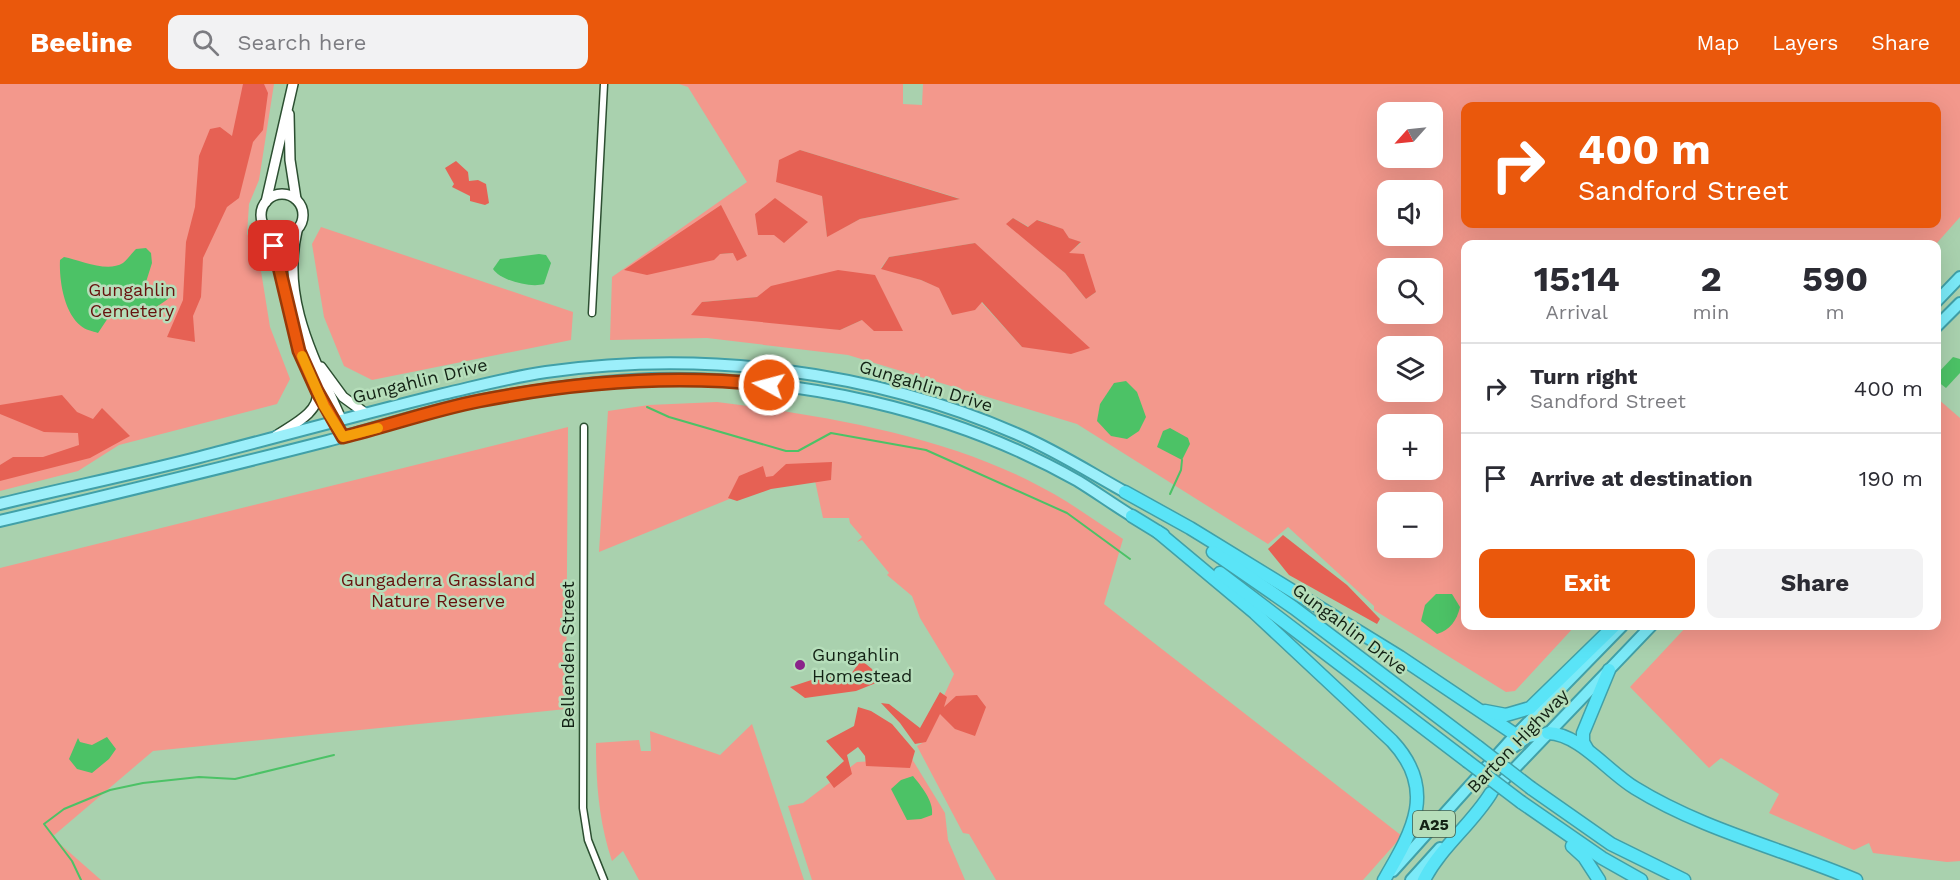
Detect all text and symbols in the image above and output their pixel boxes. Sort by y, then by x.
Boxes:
search box [168,15,588,69]
text: Beeline [30,26,132,59]
icon: search [189,26,222,59]
text: Search here [237,30,366,55]
text: Map [1696,30,1739,55]
text: Layers [1772,30,1838,55]
text: Share [1871,30,1930,55]
north arrow [1377,102,1443,168]
map controls [1377,102,1443,558]
text: 400 m [1578,125,1711,174]
icon: right [1479,126,1557,204]
text: Sandford Street [1578,175,1788,207]
button: sound [1377,180,1443,246]
pin [248,220,299,271]
icon: arrive [257,229,290,262]
button: search [1377,258,1443,324]
text: 15:14 [1534,258,1620,300]
text: 2 [1700,258,1722,300]
text: 590 [1802,258,1868,300]
park label: Gungahlin Cemetery [88,279,176,321]
text: Arrival [1546,300,1608,324]
text: min [1693,300,1729,324]
text: m [1826,300,1845,324]
button: layers [1377,336,1443,402]
position arrow [737,353,801,417]
street label: Gungahlin Drive [350,354,490,407]
street label: Gungahlin Drive [857,355,995,416]
text: Turn right [1530,364,1637,389]
icon: right [1479,372,1512,405]
text: 400 m [1854,376,1923,401]
text: Sandford Street [1530,389,1686,413]
button: + [1377,414,1443,480]
icon: arrive [1479,462,1512,495]
text: Arrive at destination [1530,466,1753,491]
text: 190 m [1859,466,1923,491]
button: − [1377,492,1443,558]
button: Exit [1479,549,1695,618]
button: Share [1707,549,1923,618]
park label: Gungaderra Grassland Nature Reserve [341,569,535,611]
street label: Gungahlin Drive [1289,579,1412,679]
street label: Bellenden Street [557,581,578,729]
place label: Gungahlin Homestead [812,644,912,686]
marker: Gungahlin Homestead [793,658,807,672]
street label: Barton Highway [1463,684,1573,797]
road number: A25 [1413,811,1455,837]

